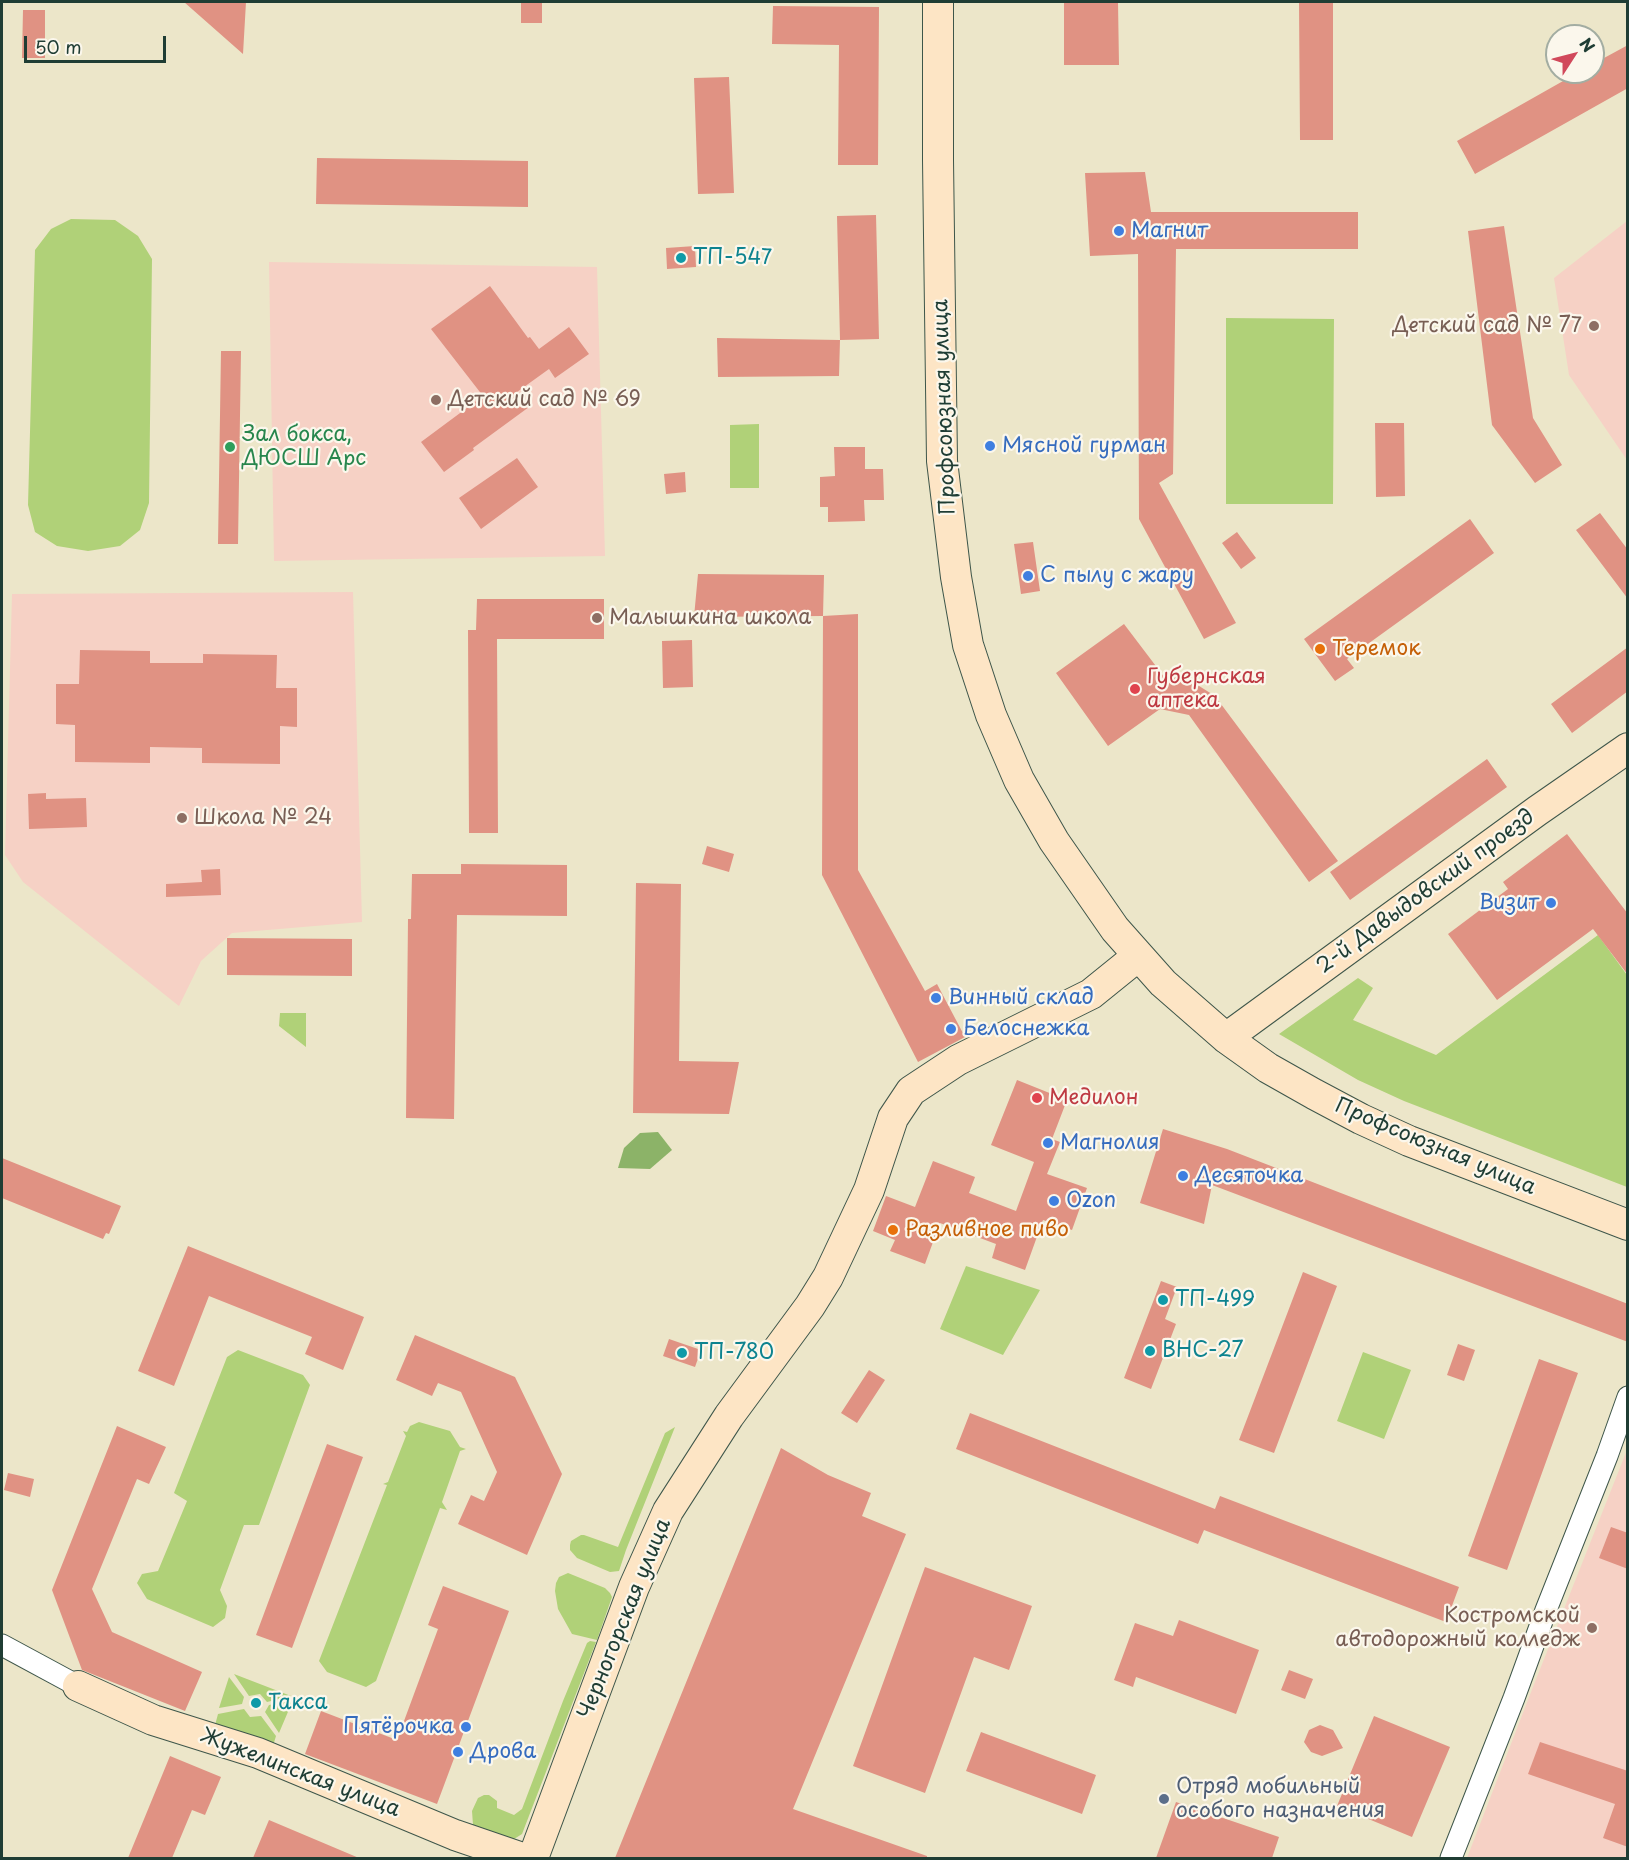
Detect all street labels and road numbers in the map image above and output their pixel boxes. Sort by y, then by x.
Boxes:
street label: Профсоюзная улица [929,299,961,515]
street label: 2-й Давыдовский проезд [1312,805,1540,979]
street label: Профсоюзная улица [1331,1093,1539,1201]
street label: Черногорская улица [573,1515,677,1723]
street label: Жужелинская улица [197,1723,403,1823]

